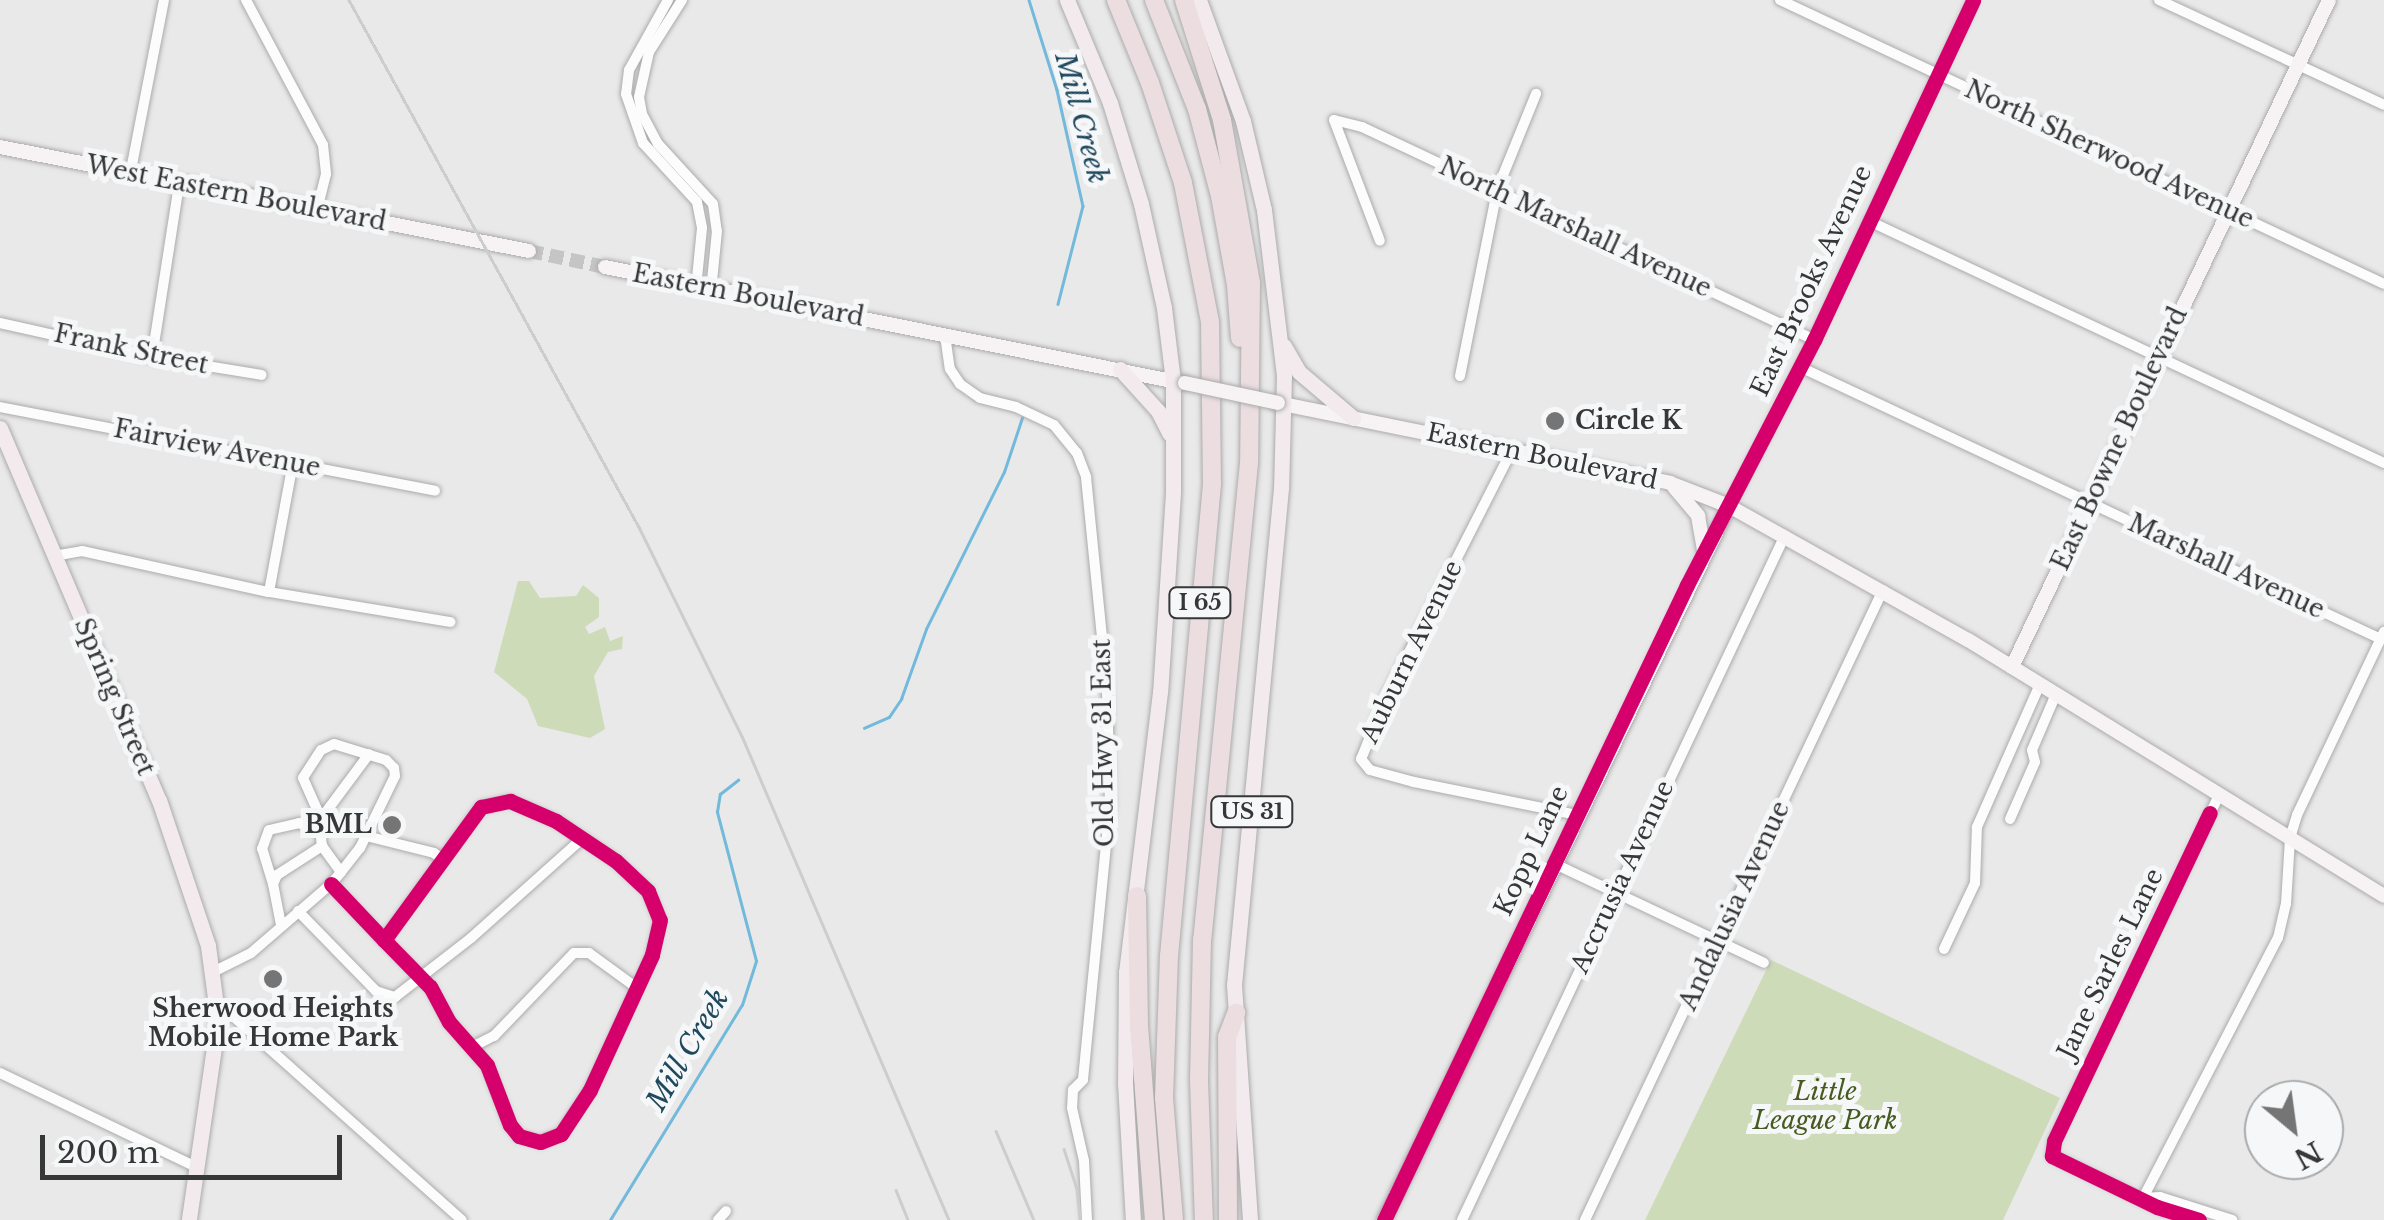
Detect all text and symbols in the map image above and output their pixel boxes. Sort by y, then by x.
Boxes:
water label: Mill Creek [1047,48,1115,188]
street label: North Sherwood Avenue [1959,75,2259,235]
street label: West Eastern Boulevard [83,150,389,238]
street label: North Marshall Avenue [1434,151,1716,305]
street label: East Brooks Avenue [1745,160,1879,402]
street label: Eastern Boulevard [630,259,866,333]
street label: East Bowne Boulevard [2046,303,2194,575]
street label: Frank Street [51,319,211,381]
place label: Circle K [1575,406,1682,436]
marker: Circle K [1544,410,1566,432]
street label: Fairview Avenue [110,414,324,484]
street label: Eastern Boulevard [1424,418,1660,496]
street label: Marshall Avenue [2123,508,2329,626]
street label: Auburn Avenue [1355,555,1469,749]
road number: I 65 [1168,586,1232,620]
street label: Spring Street [67,614,161,780]
street label: Old Hwy 31 East [1087,638,1121,848]
street label: Accrusia Avenue [1565,775,1681,979]
street label: Kopp Lane [1489,781,1575,921]
road number: US 31 [1210,795,1294,829]
street label: Andalusia Avenue [1673,796,1797,1016]
place label: BML [305,810,372,840]
marker: BML [381,814,403,836]
street label: Jane Sarles Lane [2052,864,2170,1064]
marker: Sherwood Heights Mobile Home Park [262,968,284,990]
water label: Mill Creek [640,983,736,1117]
place label: Sherwood Heights Mobile Home Park [148,995,398,1054]
park label: Little League Park [1753,1078,1897,1137]
north arrow [2244,1080,2344,1180]
scale bar [45,1115,348,1177]
text: N [2288,1133,2328,1177]
text: 200 m [57,1134,159,1171]

